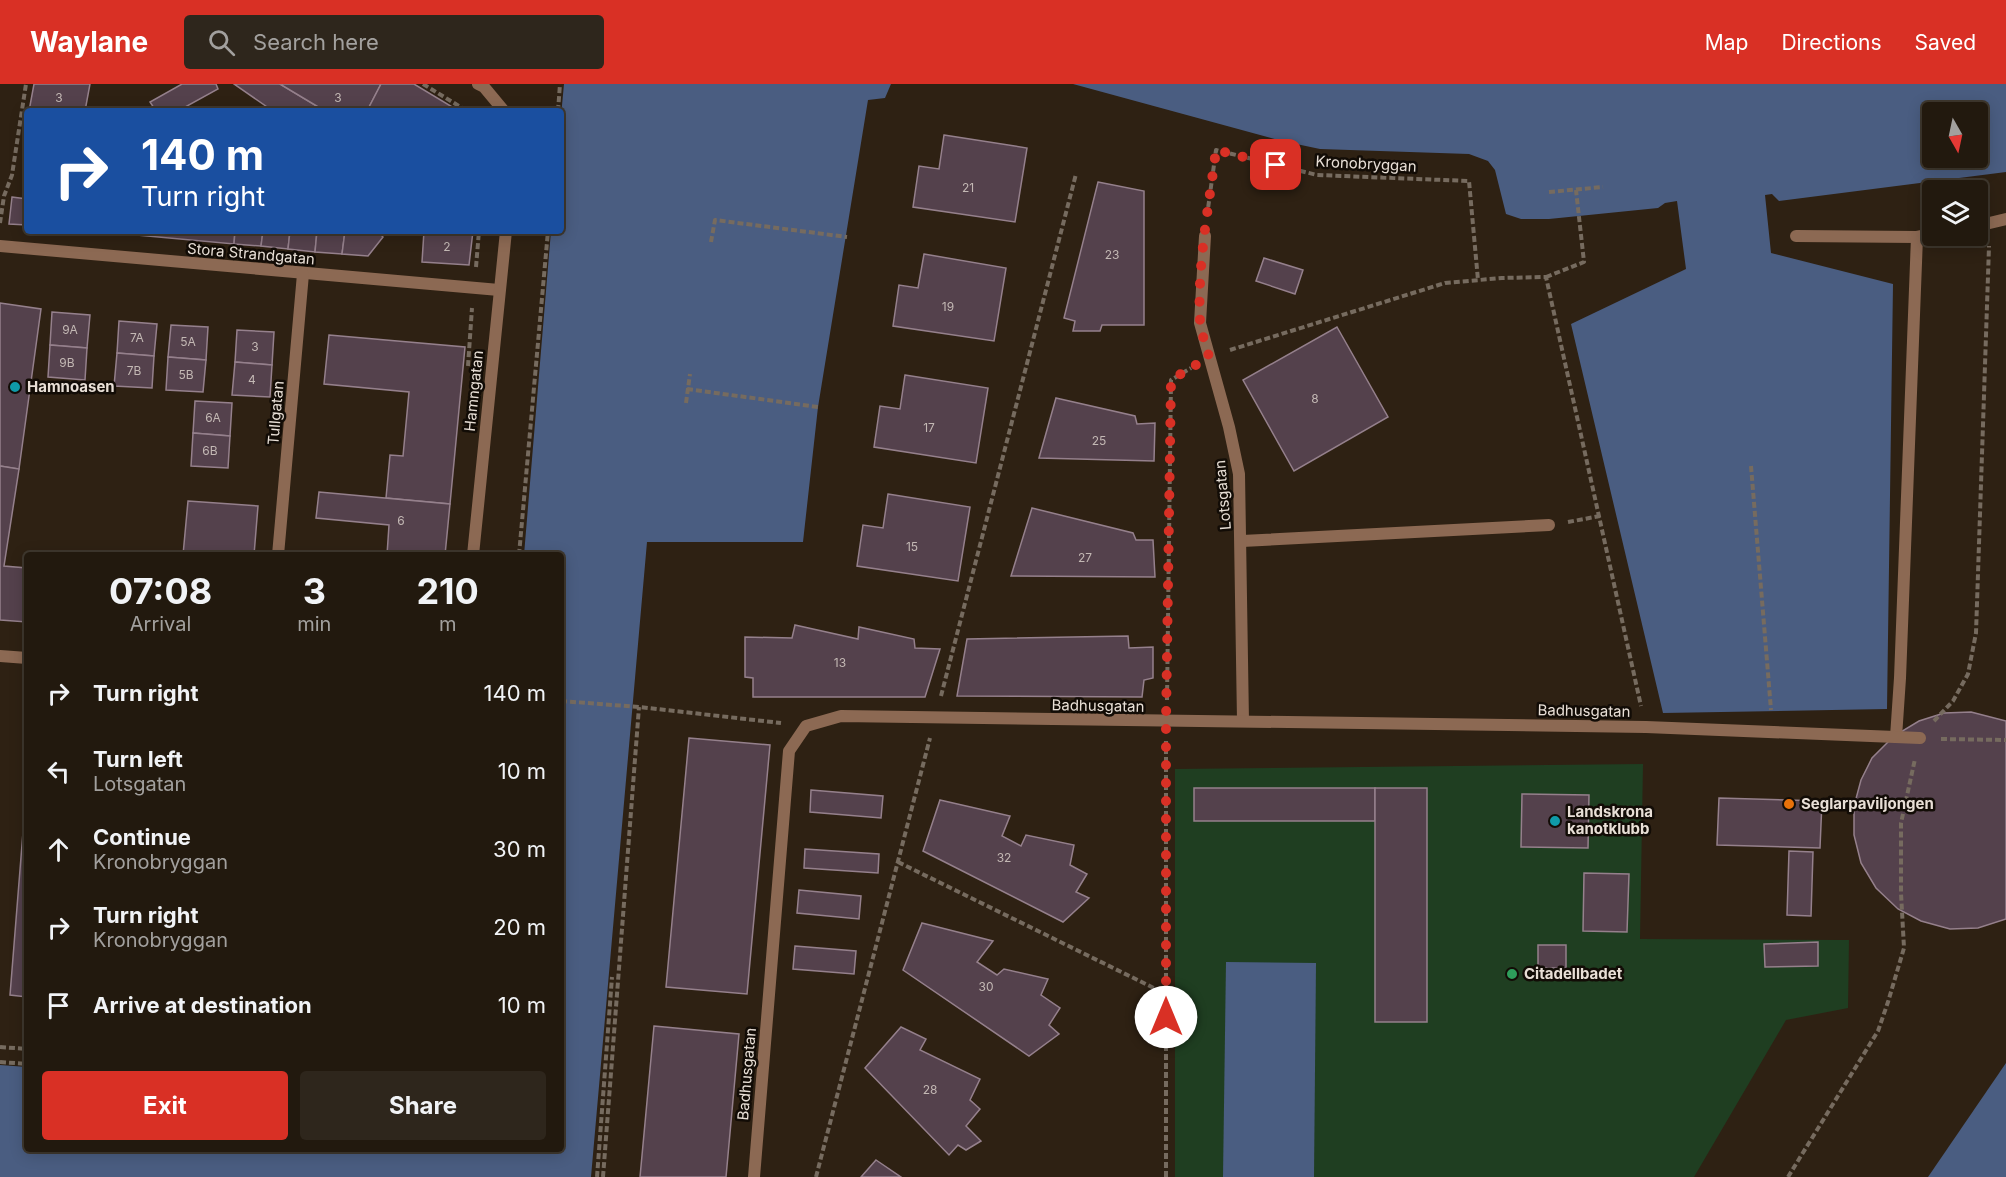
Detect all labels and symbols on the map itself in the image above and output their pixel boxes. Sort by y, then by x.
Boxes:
house number: 3 [55,90,63,105]
house number: 3 [334,90,342,105]
north arrow [1922,102,1988,168]
pin [1250,139,1301,190]
street label: Kronobryggan [1315,151,1417,176]
house number: 21 [962,180,974,195]
street label: Stora Strandgatan [186,238,316,269]
house number: 2 [443,239,451,254]
house number: 23 [1105,247,1119,262]
house number: 19 [942,299,954,314]
house number: 9A [62,322,78,337]
house number: 7A [130,330,144,345]
house number: 5A [180,334,196,349]
house number: 3 [251,339,259,354]
street label: Hamngatan [460,349,487,432]
house number: 9B [59,355,75,370]
house number: 7B [127,363,141,378]
house number: 5B [178,367,194,382]
house number: 4 [248,372,256,387]
place label: Hamnoasen [27,377,115,396]
marker: Hamnoasen [8,380,22,394]
street label: Tullgatan [263,380,288,446]
house number: 8 [1311,391,1319,406]
house number: 6A [205,410,221,425]
house number: 17 [923,420,935,435]
house number: 25 [1092,433,1106,448]
house number: 6B [202,443,218,458]
street label: Lotsgatan [1210,459,1235,531]
house number: 6 [397,513,405,528]
house number: 15 [906,539,918,554]
house number: 27 [1078,550,1092,565]
house number: 13 [834,655,846,670]
street label: Badhusgatan [1051,695,1145,716]
street label: Badhusgatan [1537,700,1631,721]
place label: Seglarpaviljongen [1801,794,1934,813]
marker: Seglarpaviljongen [1782,797,1796,811]
place label: Landskrona kanotklubb [1567,802,1653,838]
marker: Landskrona kanotklubb [1548,814,1562,828]
house number: 32 [997,850,1011,865]
place label: Citadellbadet [1524,964,1623,983]
marker: Citadellbadet [1505,967,1519,981]
house number: 30 [979,979,993,994]
position arrow [1134,985,1198,1049]
street label: Badhusgatan [733,1027,760,1121]
house number: 28 [923,1082,937,1097]

